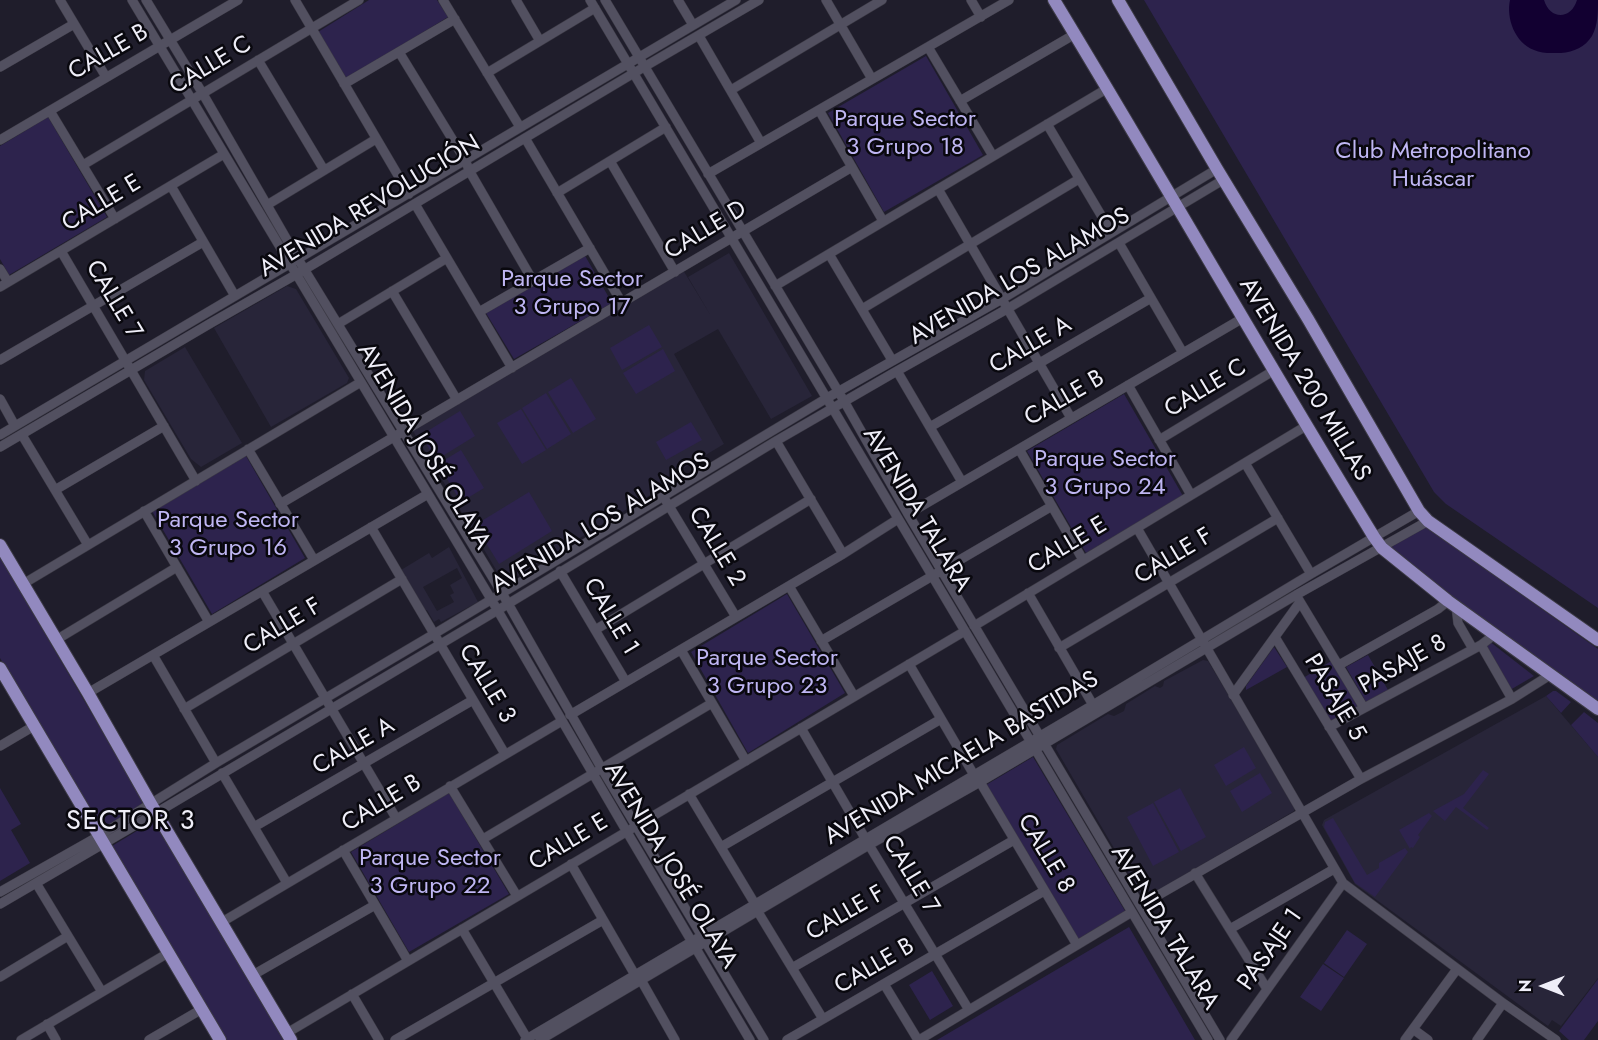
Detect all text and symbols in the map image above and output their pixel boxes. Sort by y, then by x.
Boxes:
street label: CALLE B [64,19,154,87]
street label: CALLE C [165,30,257,102]
park label: Parque Sector 3 Grupo 18 [834,106,976,162]
street label: AVENIDA REVOLUCIÓN [254,130,486,284]
park label: Club Metropolitano Huáscar [1335,138,1531,194]
street label: CALLE E [57,169,147,239]
street label: CALLE D [660,195,752,267]
street label: AVENIDA LOS ALAMOS [905,202,1135,352]
street label: CALLE 7 [78,256,148,344]
park label: Parque Sector 3 Grupo 17 [501,266,643,322]
street label: AVENIDA 200 MILLAS [1232,273,1376,487]
street label: CALLE A [985,311,1077,381]
street label: AVENIDA JOSÉ OLAYA [350,339,496,555]
street label: CALLE C [1160,353,1252,425]
street label: CALLE B [1020,365,1110,433]
street label: AVENIDA TALARA [856,423,976,597]
park label: Parque Sector 3 Grupo 24 [1034,446,1176,502]
street label: AVENIDA LOS ALAMOS [487,447,715,601]
street label: CALLE 2 [681,502,751,592]
park label: Parque Sector 3 Grupo 16 [157,507,299,563]
street label: CALLE E [1023,511,1113,581]
street label: CALLE F [1130,523,1218,591]
street label: CALLE 1 [576,573,644,661]
street label: CALLE F [239,593,327,661]
street label: PASAJE 8 [1354,629,1452,701]
street label: CALLE 3 [451,639,521,729]
park label: Parque Sector 3 Grupo 23 [696,645,838,701]
street label: PASAJE 5 [1297,649,1371,747]
street label: AVENIDA MICAELA BASTIDAS [820,666,1104,852]
street label: CALLE A [308,712,400,782]
street label: AVENIDA JOSÉ OLAYA [597,758,743,974]
street label: CALLE B [337,769,427,839]
district label: SECTOR 3 [66,806,196,838]
street label: CALLE E [524,808,614,878]
street label: CALLE 8 [1010,809,1080,899]
street label: CALLE 7 [875,831,945,919]
street label: AVENIDA TALARA [1104,841,1224,1015]
park label: Parque Sector 3 Grupo 22 [359,845,501,901]
street label: CALLE F [802,880,890,948]
street label: PASAJE 1 [1232,904,1310,996]
street label: CALLE B [830,933,920,1001]
north arrow [1514,956,1574,1016]
text: N [1514,980,1537,992]

